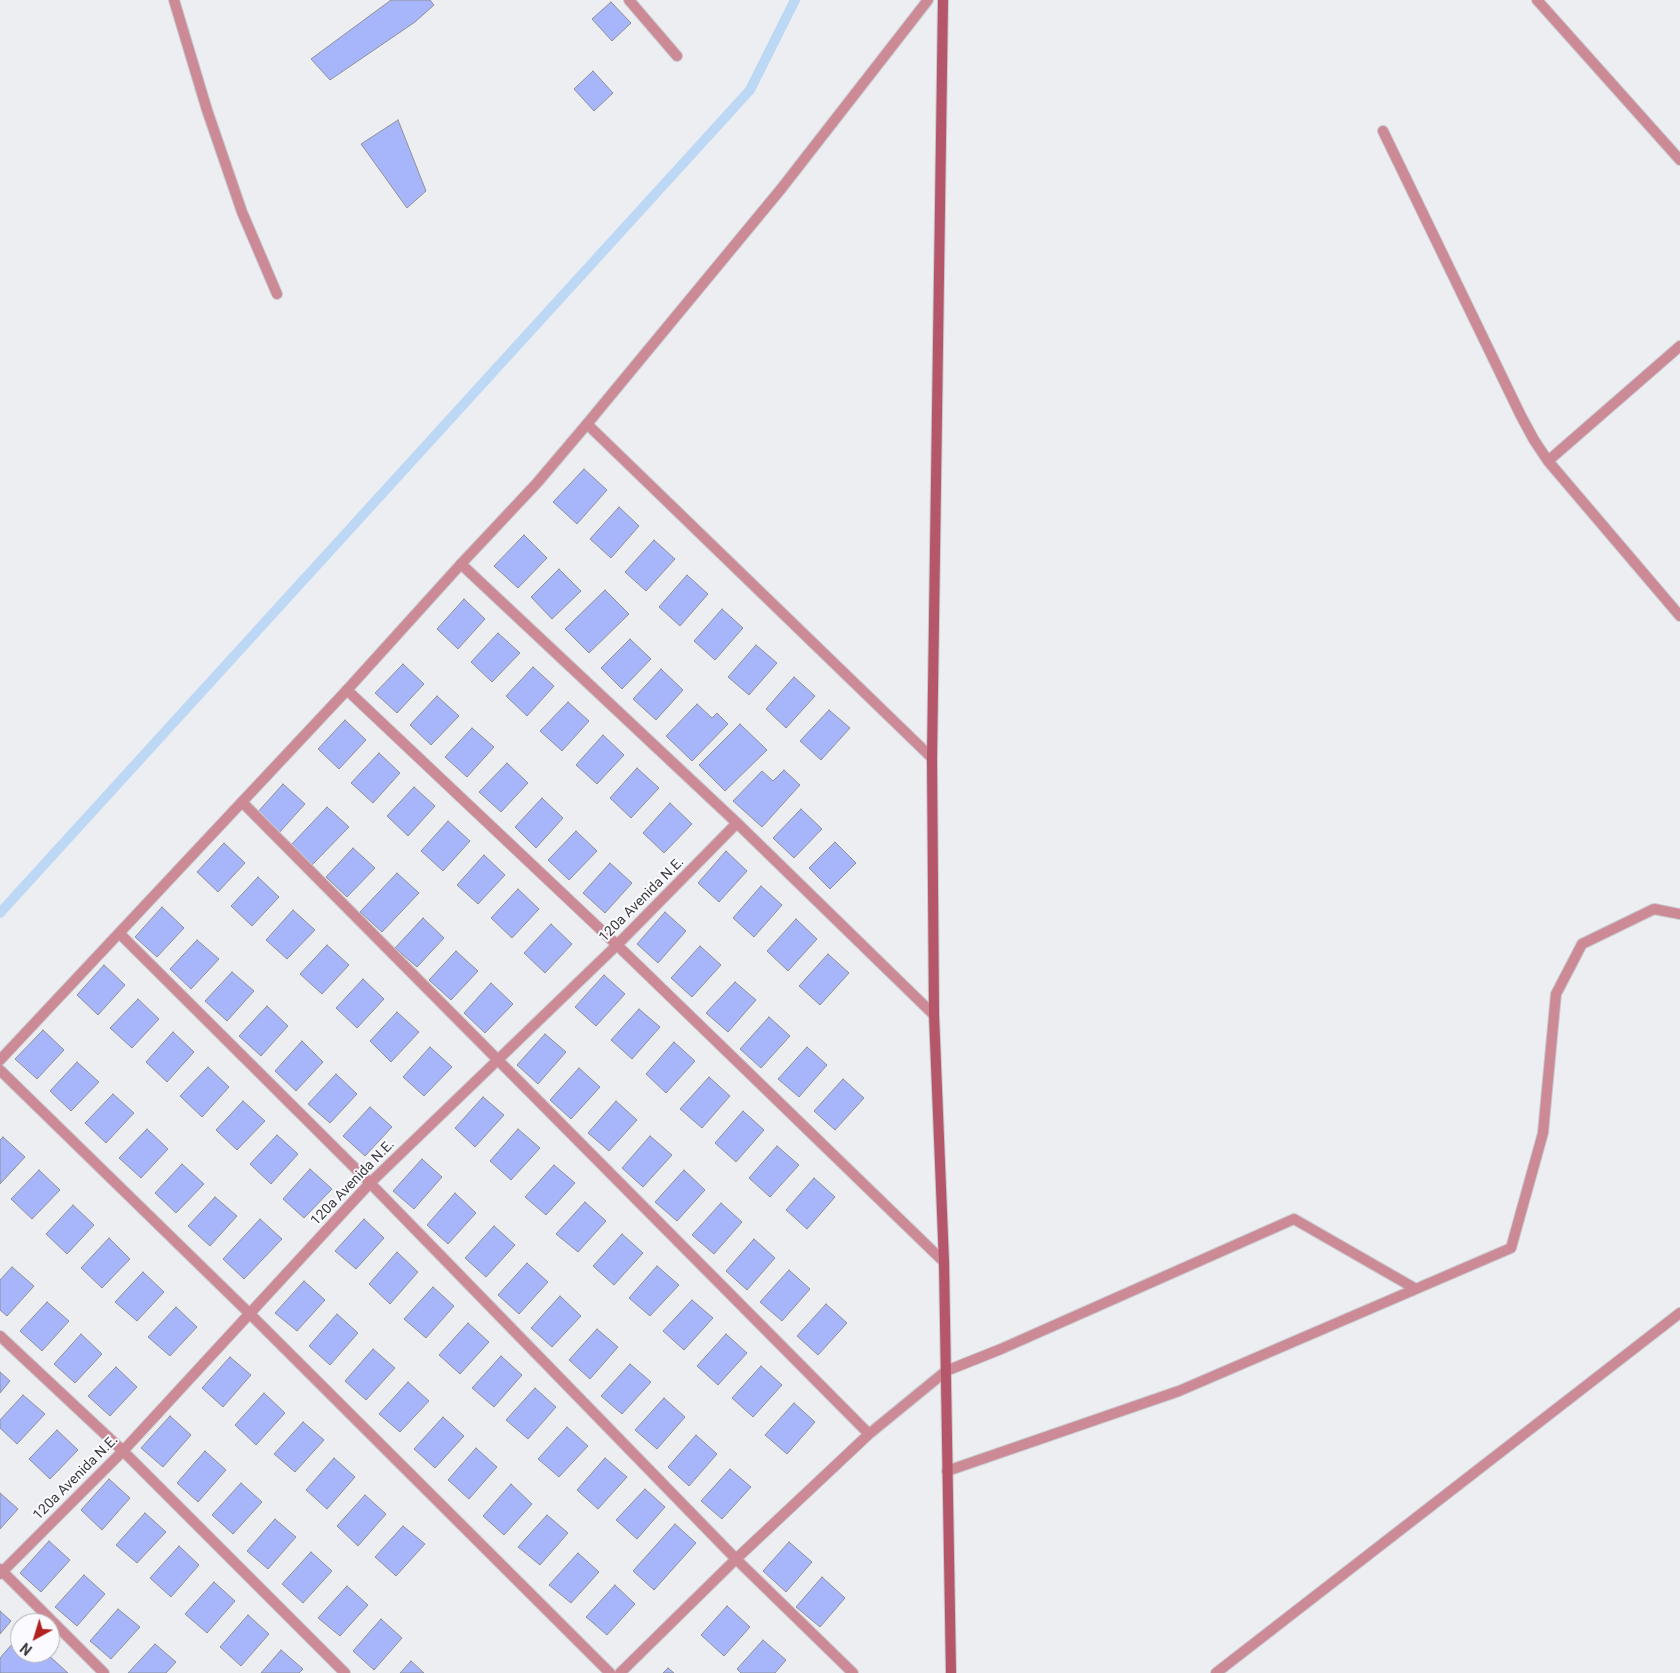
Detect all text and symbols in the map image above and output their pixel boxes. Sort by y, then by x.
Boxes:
street label: 120a Avenida N.E. [596,854,688,946]
street label: 120a Avenida N.E. [308,1137,398,1229]
street label: 120a Avenida N.E. [30,1432,122,1524]
north arrow [10,1613,60,1663]
text: N [17,1640,35,1658]

